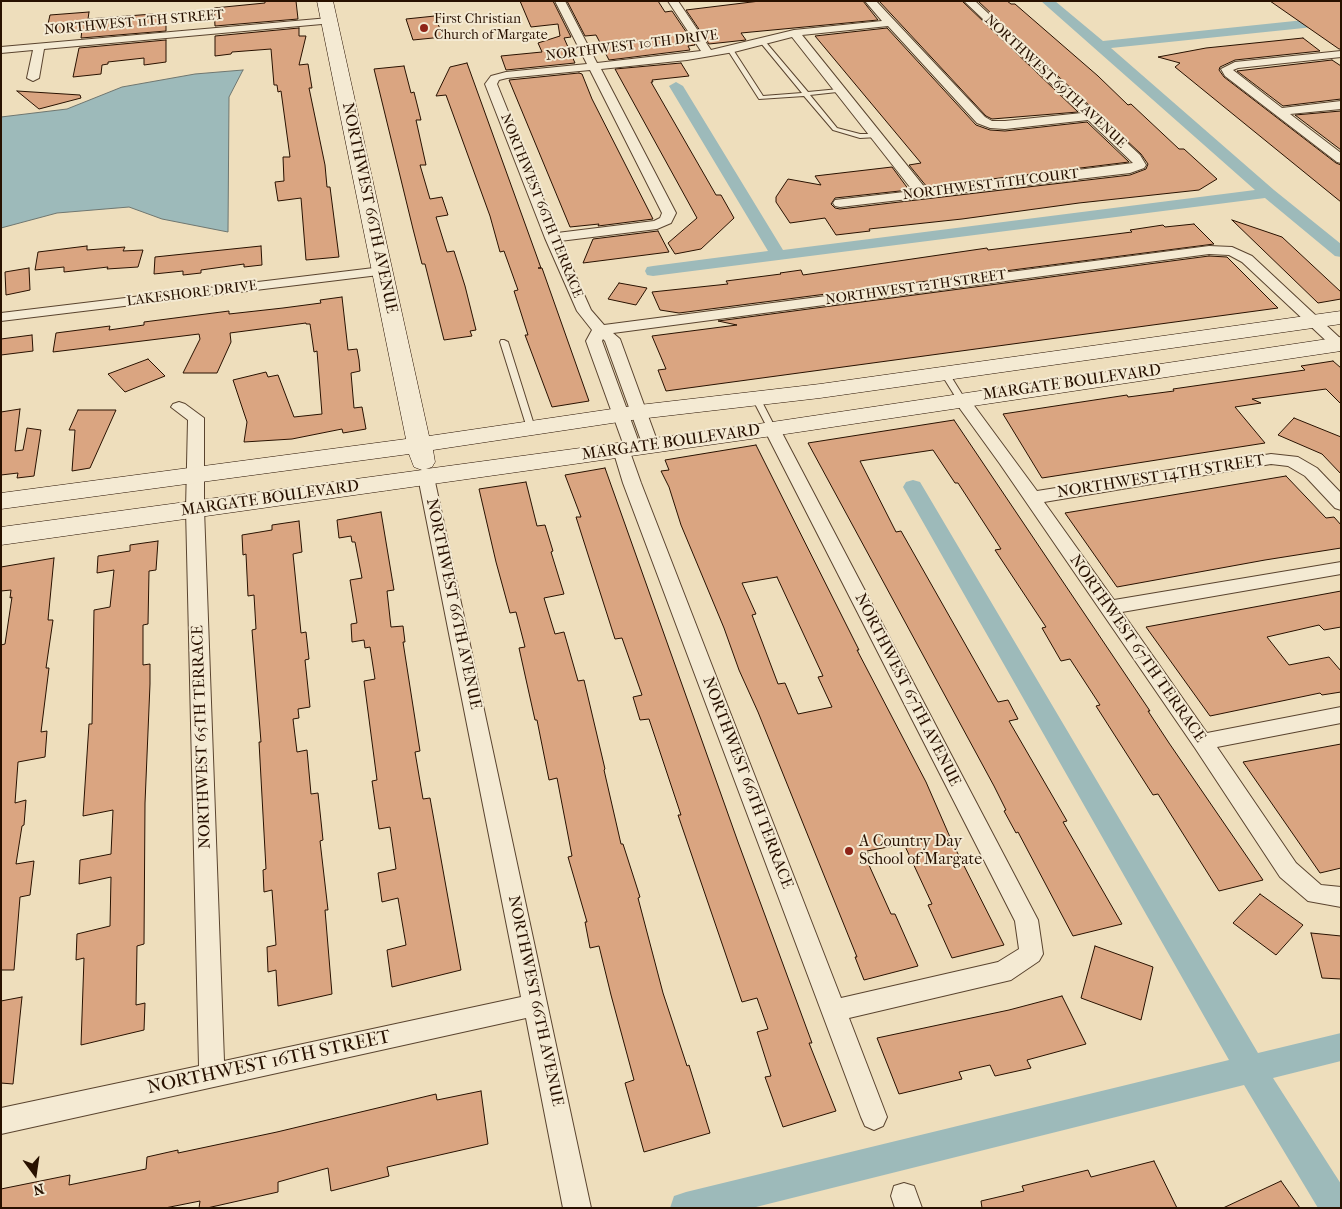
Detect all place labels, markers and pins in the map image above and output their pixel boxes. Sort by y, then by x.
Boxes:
place label: First Christian Church of Margate [434,12,548,44]
marker: First Christian Church of Margate [418,22,430,34]
place label: A Country Day School of Margate [859,832,982,870]
marker: A Country Day School of Margate [843,845,855,857]

